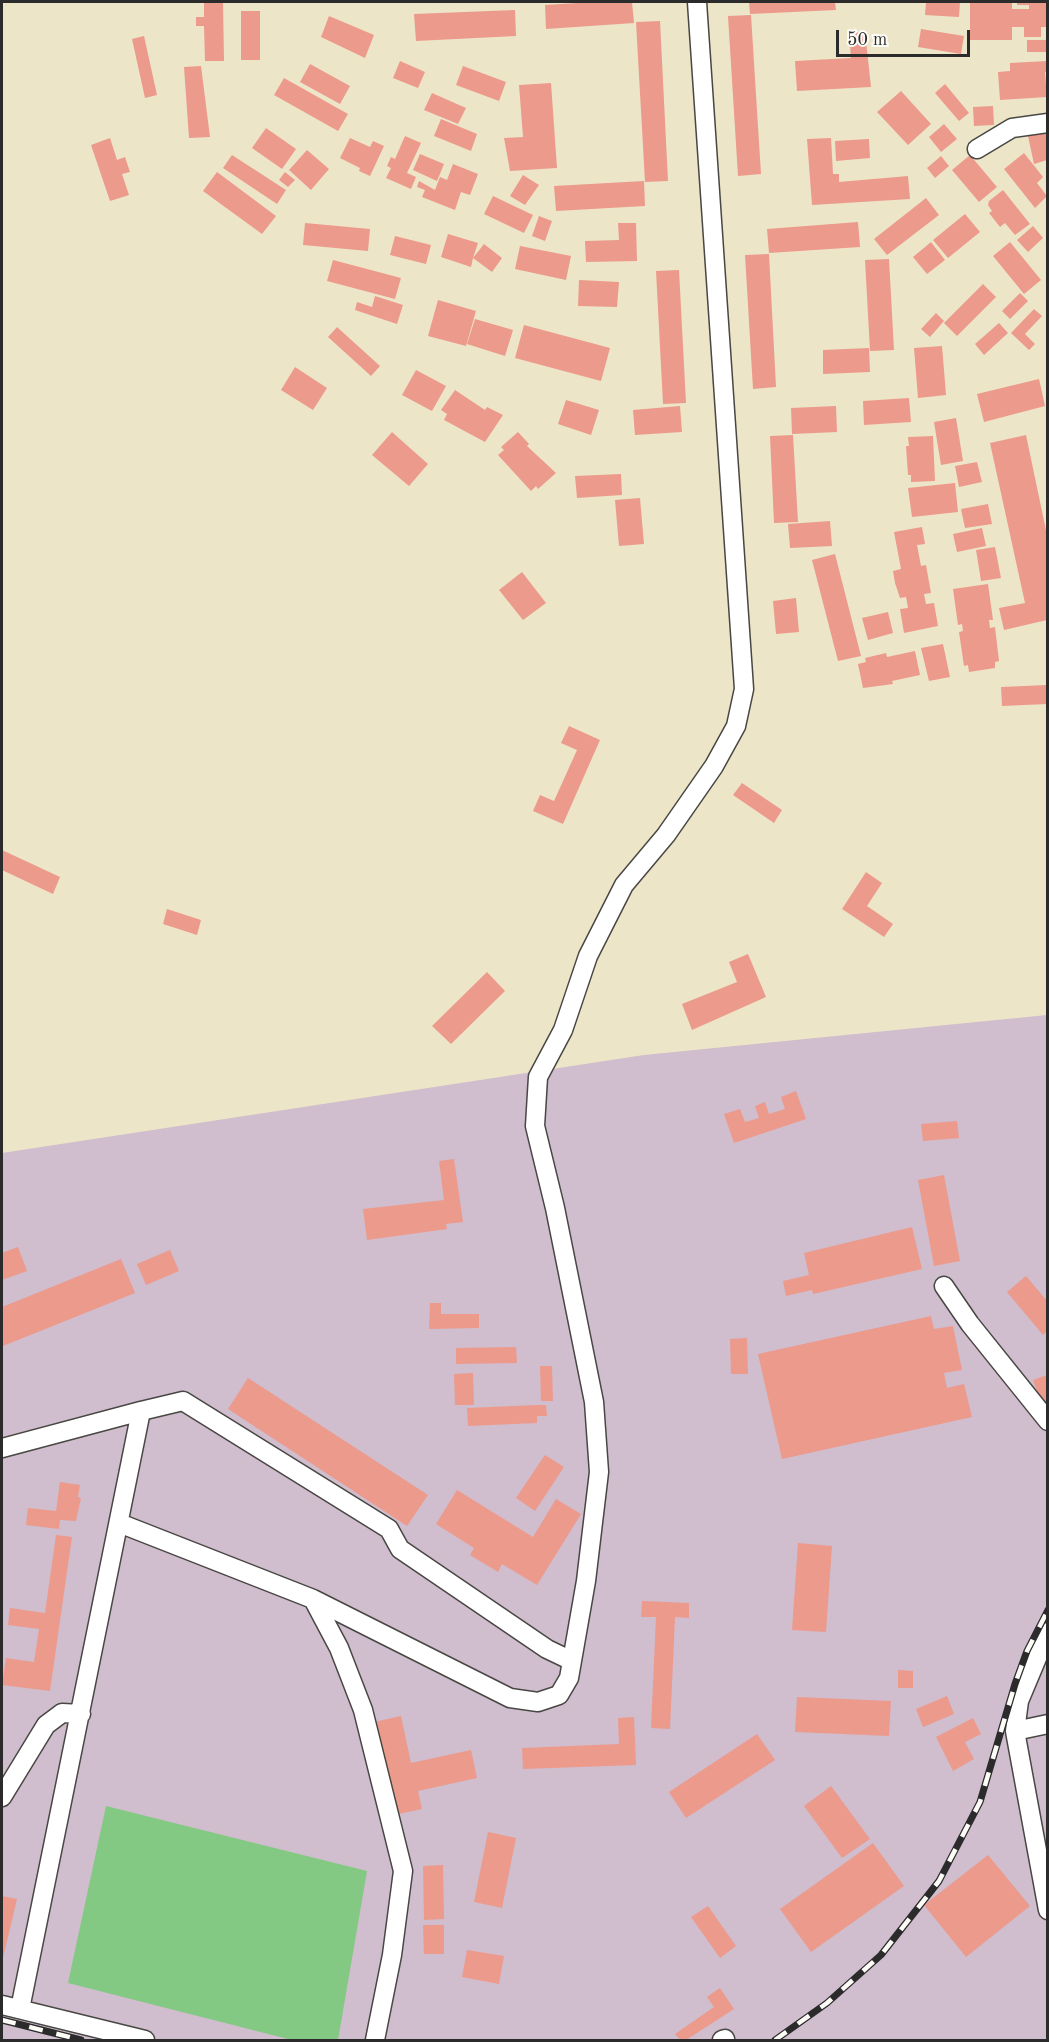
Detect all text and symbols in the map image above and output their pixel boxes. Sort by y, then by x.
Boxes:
scale bar [839,18,972,56]
text: 50 m [847,31,887,49]

